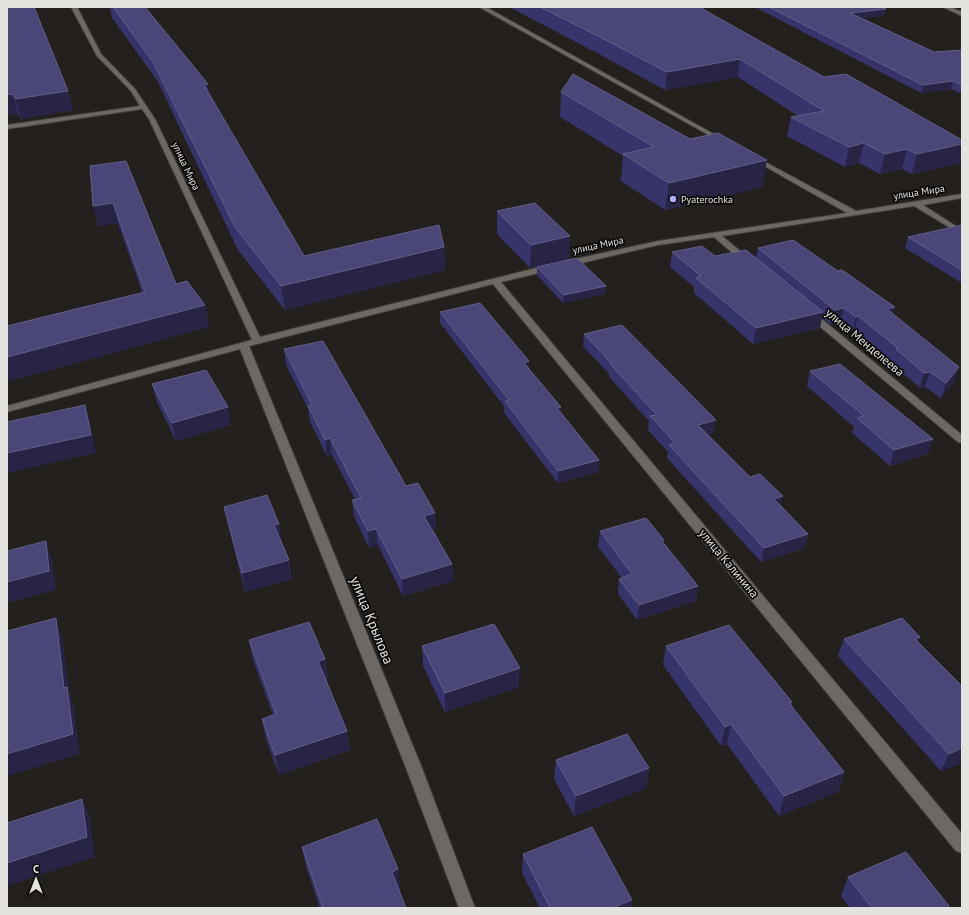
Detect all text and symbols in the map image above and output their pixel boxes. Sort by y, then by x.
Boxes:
street label: улица Мира [169,140,203,192]
street label: улица Мира [892,182,946,202]
place label: Pyaterochka [681,193,733,206]
marker: Pyaterochka [668,194,678,204]
street label: улица Мира [571,233,625,257]
street label: улица Менделеева [823,305,907,379]
street label: улица Калинина [696,526,762,600]
street label: улица Крылова [346,573,398,667]
north arrow [16,859,56,899]
text: С [33,862,39,876]

